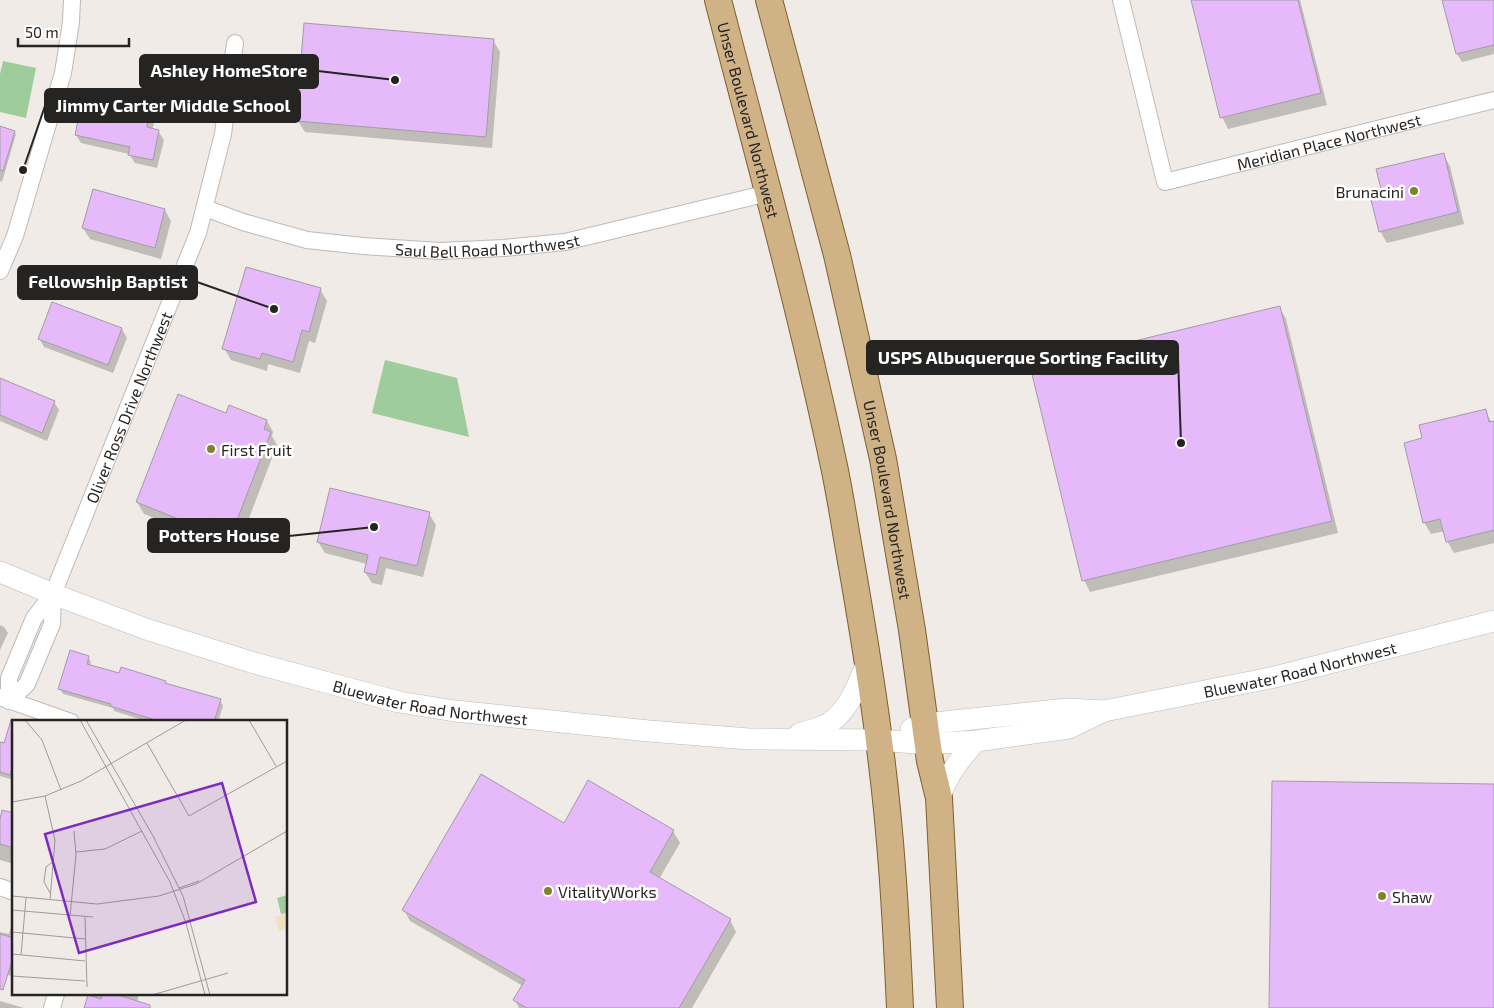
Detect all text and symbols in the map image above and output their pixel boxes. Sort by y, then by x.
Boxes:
scale bar [18,15,129,47]
street label: Unser Boulevard Northwest [715,20,784,220]
text: 50 m [25,23,59,41]
callout: Ashley HomeStore [140,55,318,88]
text: Ashley HomeStore [150,59,308,81]
callout: Jimmy Carter Middle School [45,89,300,122]
text: Jimmy Carter Middle School [56,94,291,116]
street label: Meridian Place Northwest [1235,109,1423,173]
place label: Brunacini [1335,182,1404,201]
marker: Brunacini [1408,185,1420,197]
street label: Saul Bell Road Northwest [395,229,581,260]
callout: Fellowship Baptist [18,266,197,299]
text: Fellowship Baptist [28,270,188,292]
street label: Oliver Ross Drive Northwest [81,309,175,506]
callout: USPS Albuquerque Sorting Facility [867,341,1178,374]
text: USPS Albuquerque Sorting Facility [878,346,1169,368]
street label: Unser Boulevard Northwest [861,398,916,601]
place label: First Fruit [221,440,292,459]
marker: First Fruit [205,443,217,455]
callout: Potters House [148,519,289,552]
text: Potters House [158,524,280,546]
street label: Bluewater Road Northwest [1202,637,1398,701]
street label: Bluewater Road Northwest [331,675,528,728]
inset map [12,720,288,996]
place label: VitalityWorks [558,882,657,901]
marker: VitalityWorks [542,885,554,897]
place label: Shaw [1392,887,1432,906]
marker: Shaw [1376,890,1388,902]

